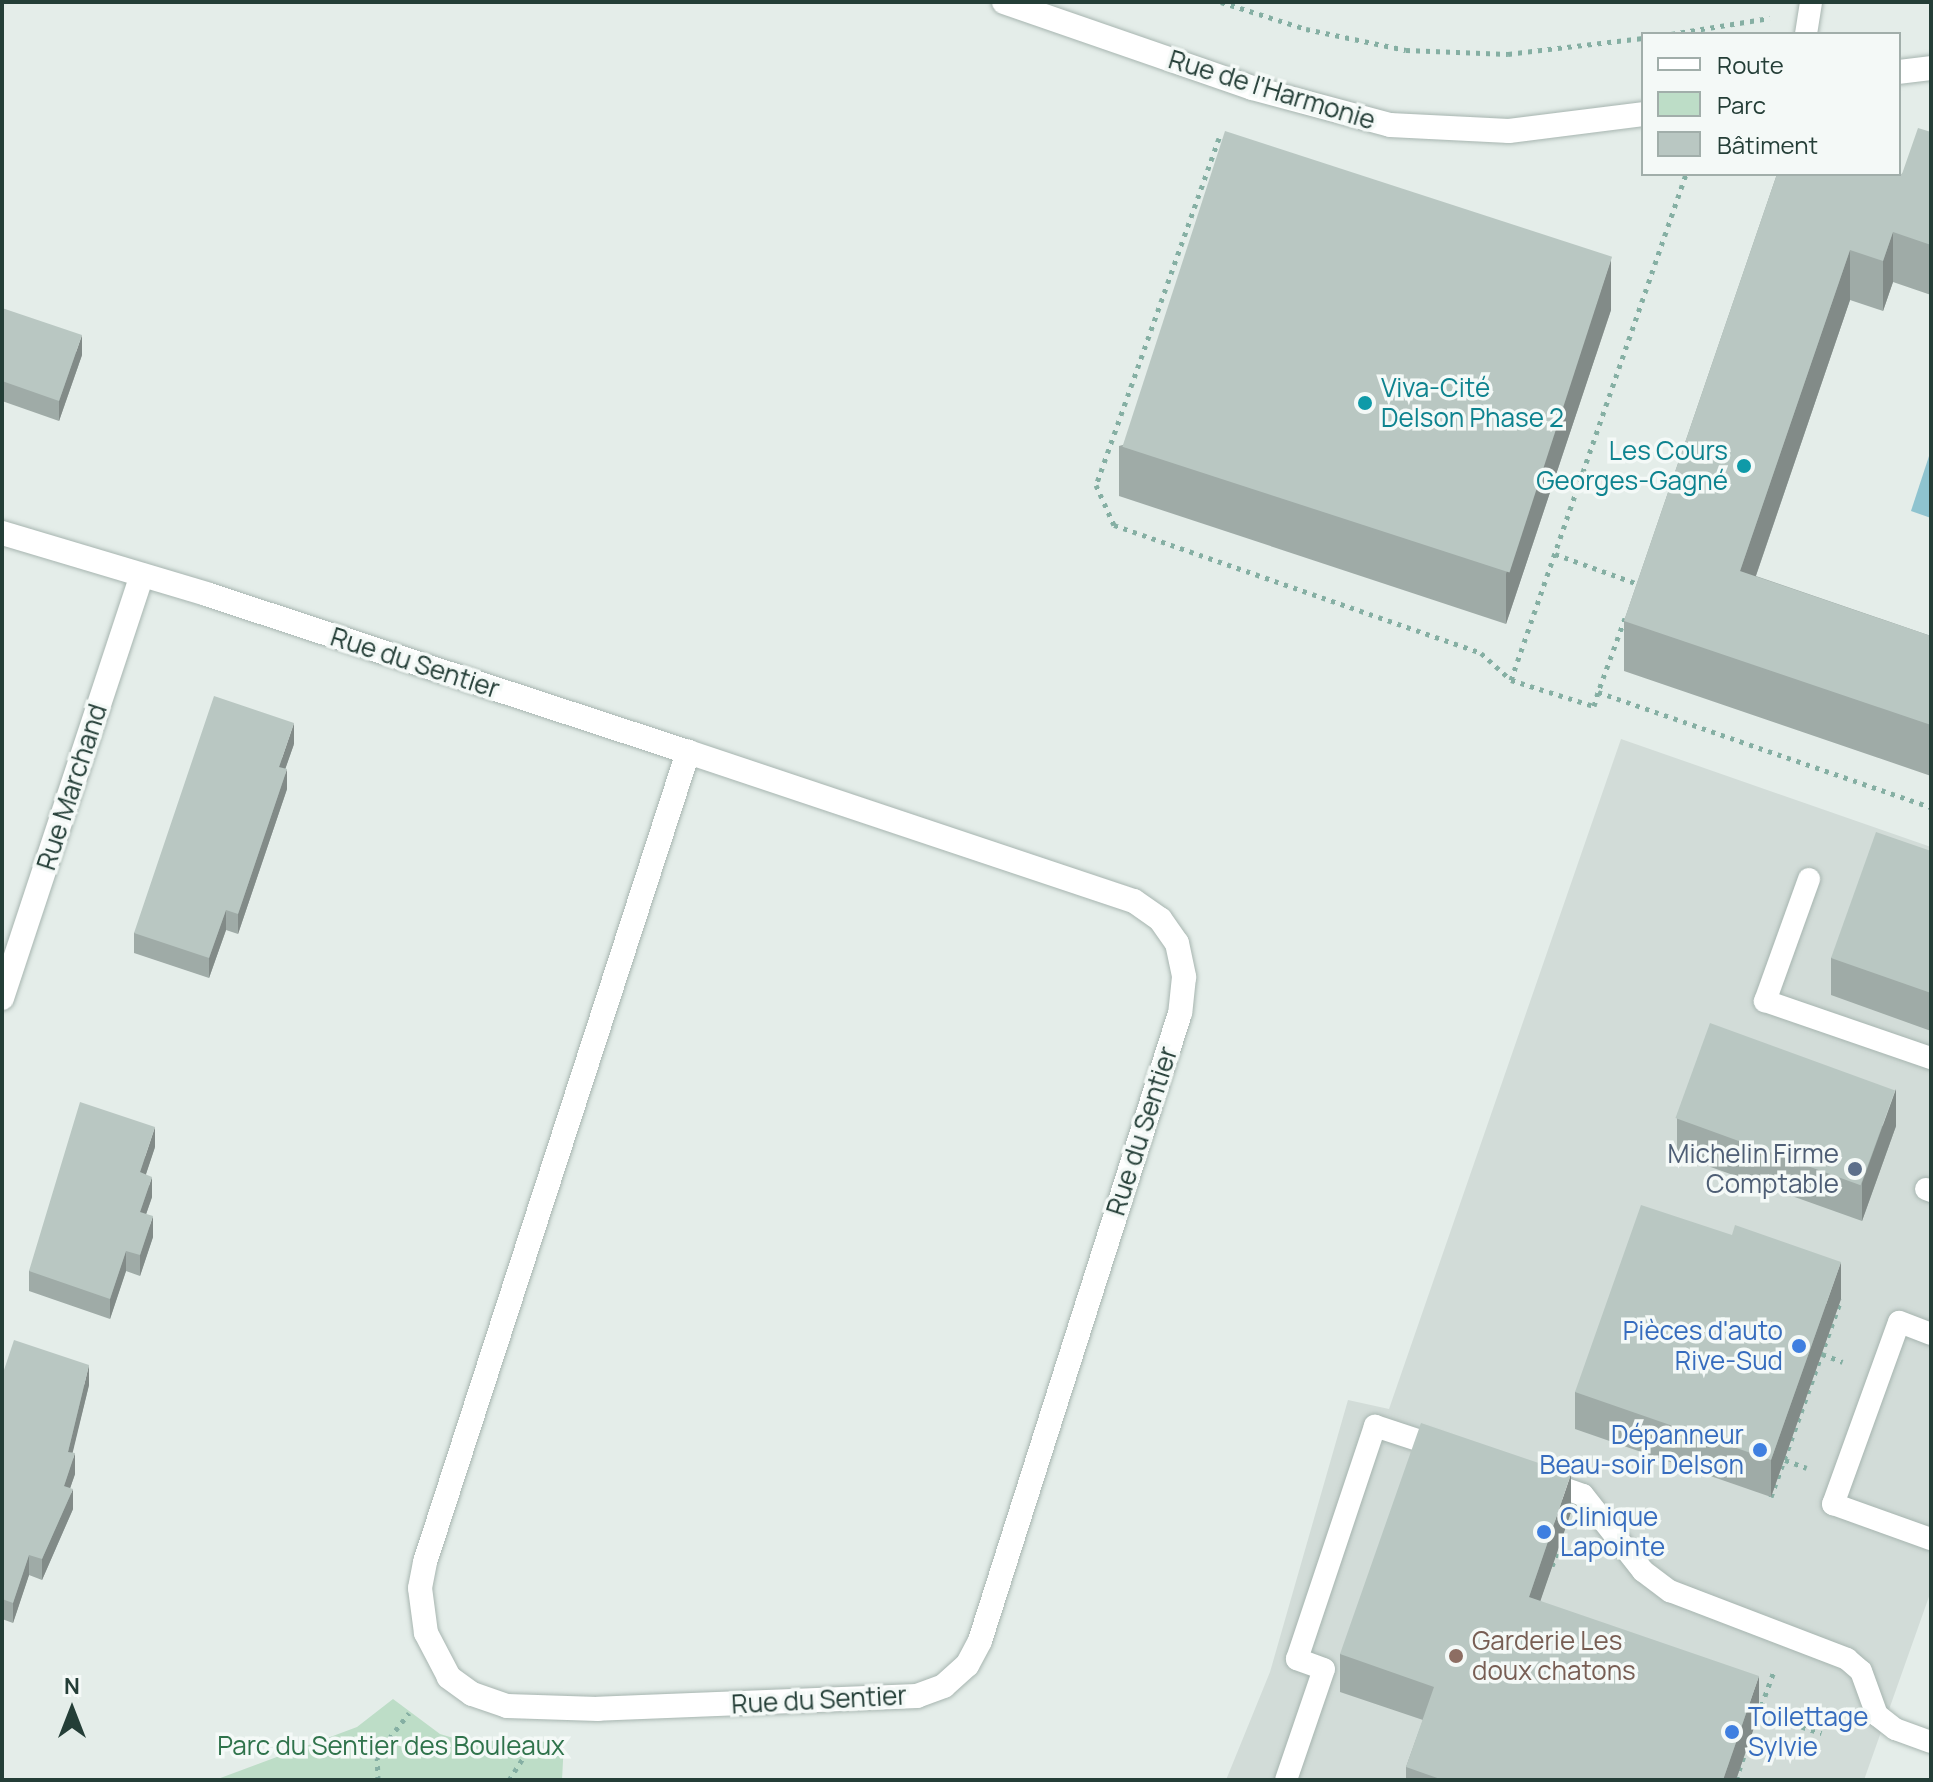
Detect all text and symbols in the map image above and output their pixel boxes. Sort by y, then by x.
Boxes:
legend [1641,32,1901,176]
street label: Rue de l'Harmonie [1165,44,1379,136]
text: Route [1717,48,1784,81]
text: Parc [1717,88,1766,121]
text: Bâtiment [1717,128,1818,161]
place label: Viva-Cité Delson Phase 2 [1381,372,1564,434]
marker: Viva-Cité Delson Phase 2 [1356,394,1374,412]
place label: Les Cours Georges-Gagné [1536,435,1728,496]
marker: Les Cours Georges-Gagné [1735,457,1753,475]
street label: Rue du Sentier [327,621,503,705]
street label: Rue Marchand [30,700,114,874]
street label: Rue du Sentier [1100,1043,1184,1219]
place label: Michelin Firme Comptable [1668,1138,1839,1200]
marker: Michelin Firme Comptable [1846,1160,1864,1178]
place label: Pièces d'auto Rive-Sud [1623,1315,1783,1376]
marker: Pièces d'auto Rive-Sud [1790,1337,1808,1355]
place label: Dépanneur Beau-soir Delson [1539,1419,1744,1480]
marker: Dépanneur Beau-soir Delson [1751,1441,1769,1459]
place label: Clinique Lapointe [1560,1501,1665,1562]
marker: Clinique Lapointe [1535,1523,1553,1541]
place label: Garderie Les doux chatons [1472,1625,1636,1686]
marker: Garderie Les doux chatons [1447,1647,1465,1665]
north arrow [32,1670,112,1750]
text: N [64,1671,80,1701]
street label: Rue du Sentier [730,1680,908,1720]
place label: Toilettage Sylvie [1748,1701,1868,1762]
marker: Toilettage Sylvie [1723,1723,1741,1741]
park label: Parc du Sentier des Bouleaux [217,1730,565,1762]

